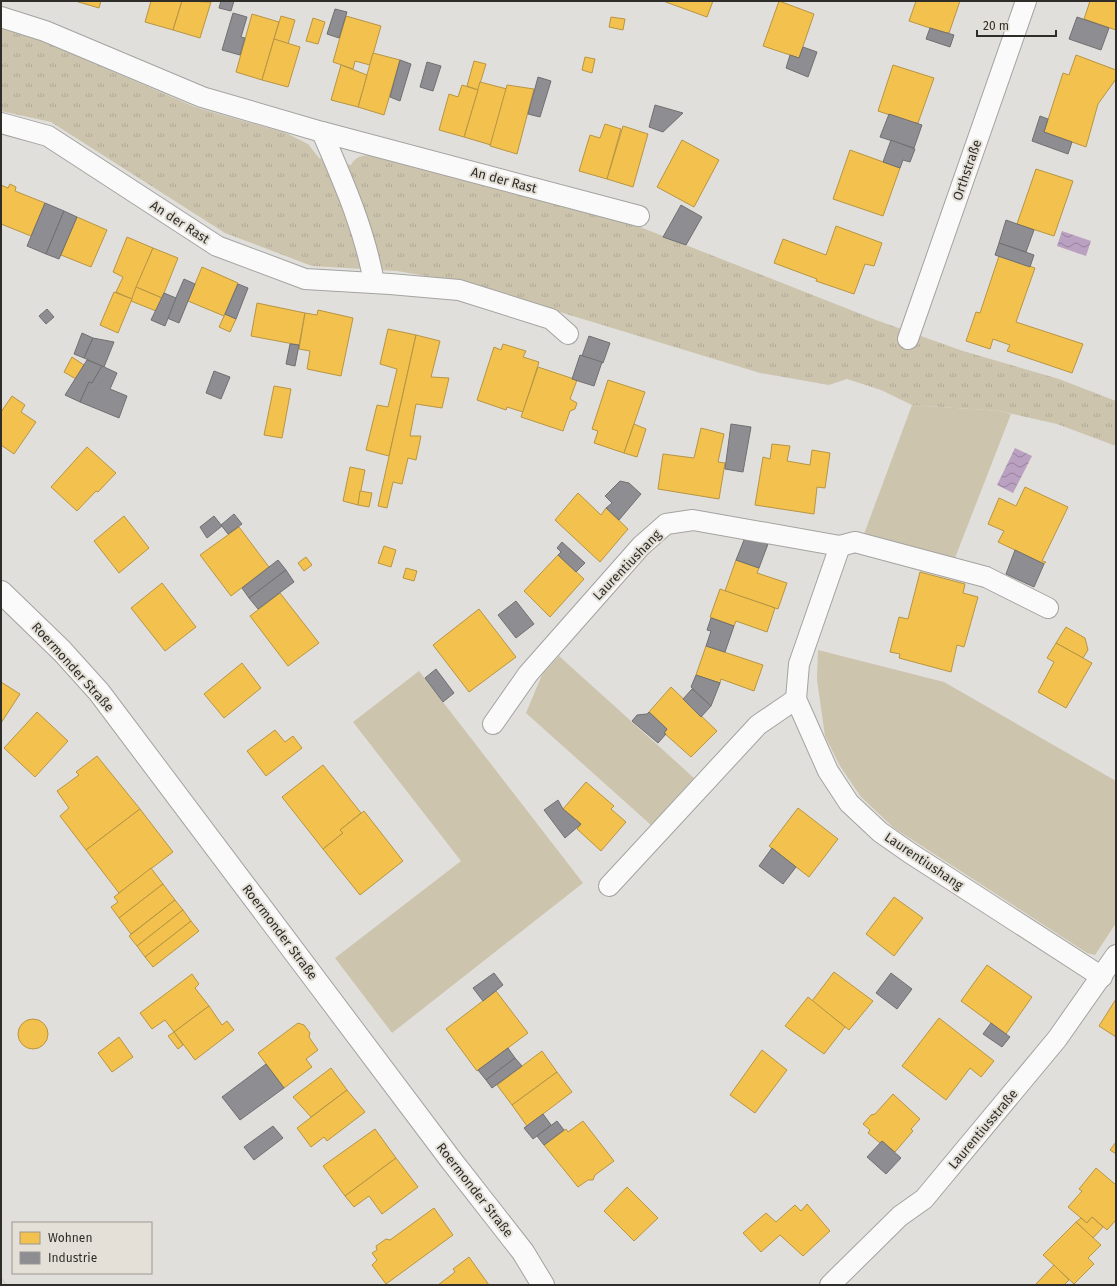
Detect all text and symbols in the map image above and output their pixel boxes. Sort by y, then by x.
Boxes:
scale bar [977,12,1056,38]
text: 20 m [983,19,1009,33]
street label: Orthstraße [950,138,984,202]
street label: An der Rast [470,164,539,196]
street label: An der Rast [148,197,213,247]
street label: Laurentiushang [590,527,664,603]
street label: Roermonder Straße [29,619,117,715]
street label: Laurentiushang [882,829,966,893]
street label: Roermonder Straße [239,881,321,983]
street label: Laurentiusstraße [945,1086,1021,1172]
street label: Roermonder Straße [434,1140,516,1240]
legend [12,1222,152,1274]
text: Wohnen [48,1231,92,1245]
text: Industrie [48,1251,97,1265]

